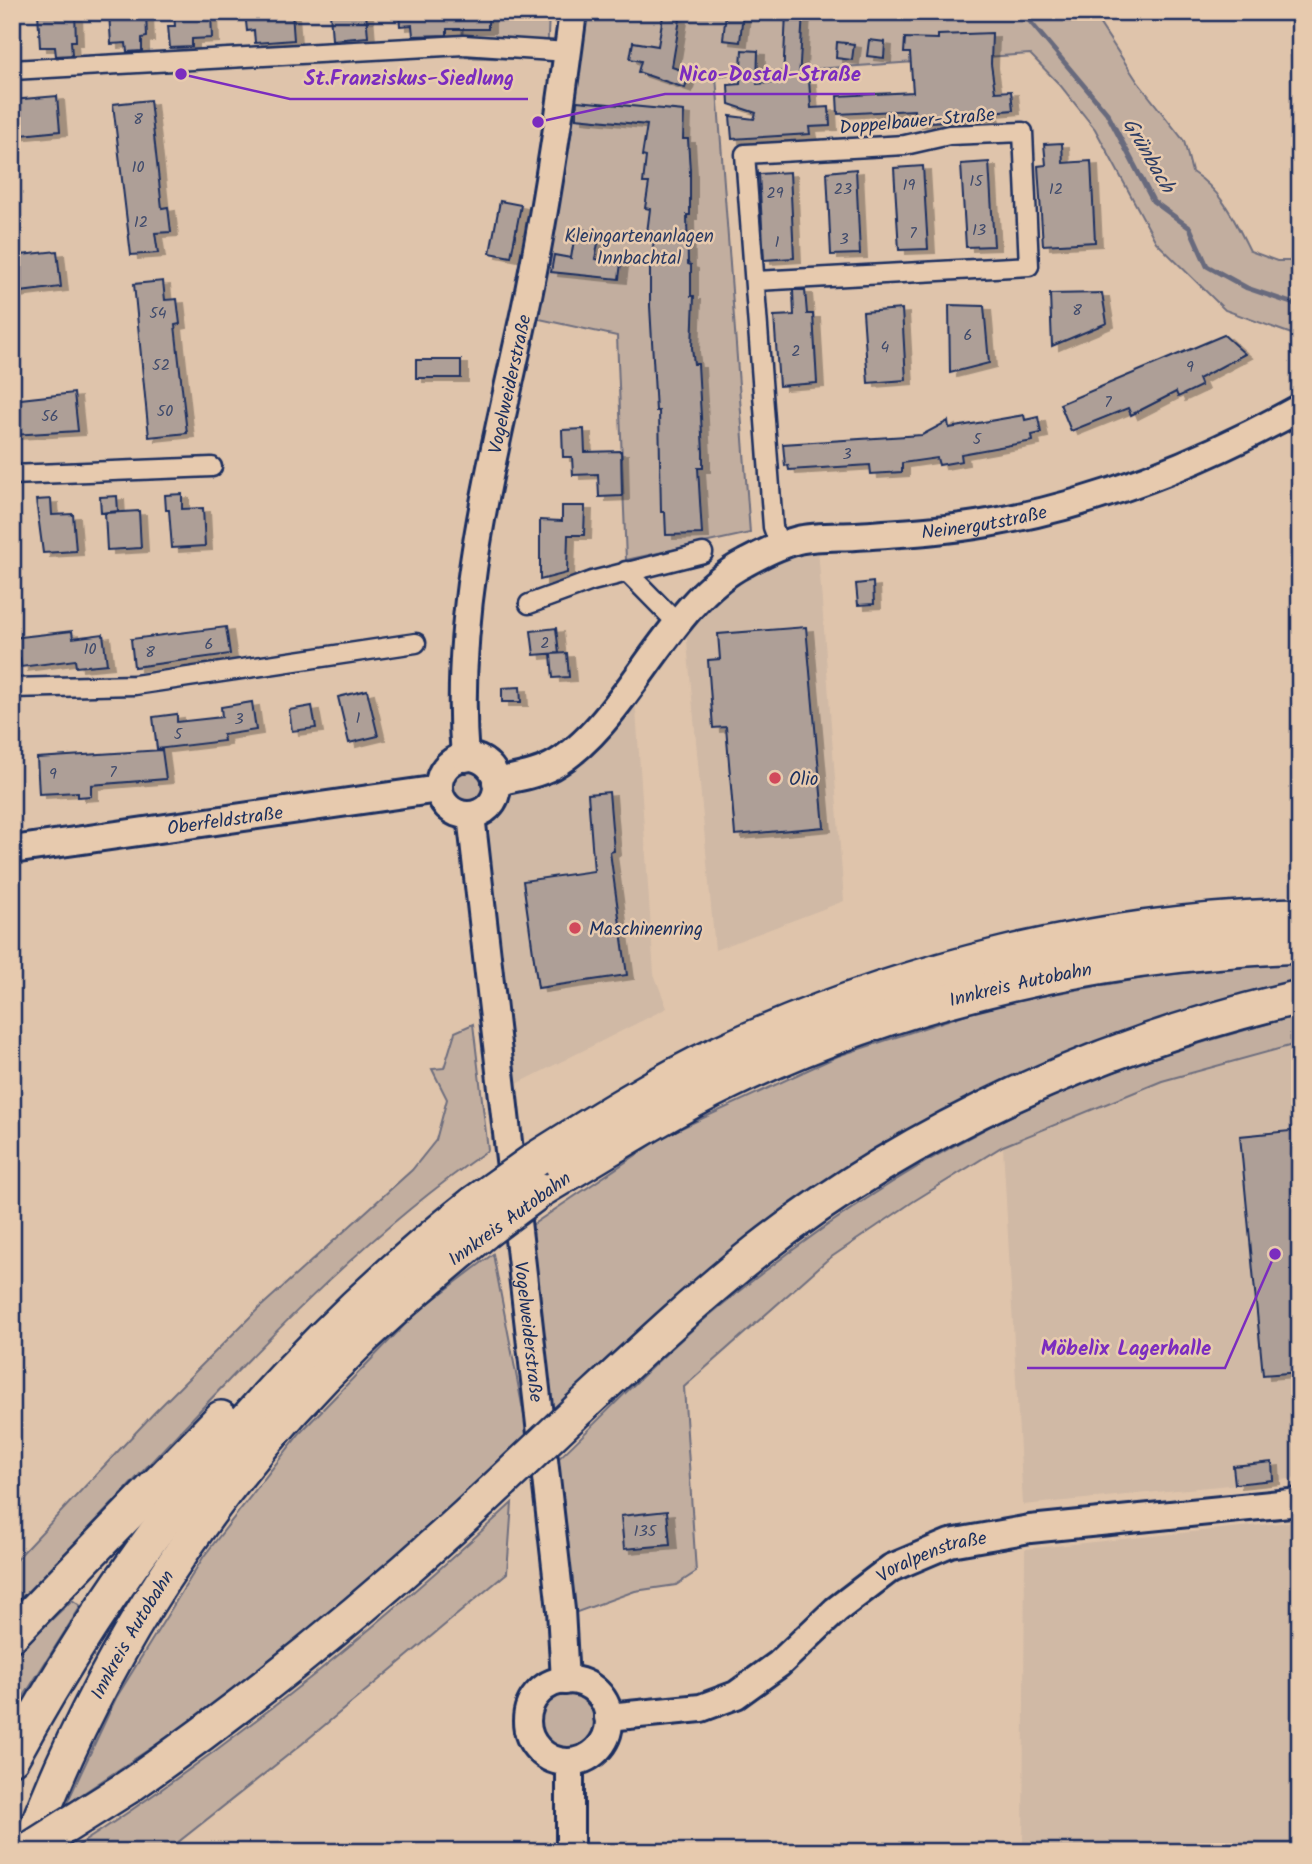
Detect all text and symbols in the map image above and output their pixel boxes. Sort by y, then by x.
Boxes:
callout: Nico-Dostal-Straße [665,52,875,94]
callout: St.Franziskus-Siedlung [290,57,528,99]
text: Nico-Dostal-Straße [679,59,861,92]
text: St.Franziskus-Siedlung [304,63,514,96]
street label: Doppelbauer-Straße [838,100,997,144]
house number: 8 [133,107,143,132]
water label: Grünbach [1113,112,1183,201]
house number: 10 [131,155,145,180]
house number: 15 [969,169,984,194]
house number: 19 [903,173,916,198]
house number: 23 [834,177,852,202]
house number: 12 [1049,177,1063,202]
house number: 29 [766,181,784,206]
house number: 12 [134,210,148,235]
house number: 13 [972,218,986,243]
house number: 7 [909,221,917,246]
park label: Kleingartenanlagen Innbachtal [564,222,714,274]
house number: 3 [839,227,849,252]
house number: 1 [774,230,780,255]
house number: 8 [1072,298,1082,323]
house number: 54 [149,301,167,326]
street label: Vogelweiderstraße [481,312,541,457]
house number: 6 [964,323,972,348]
house number: 4 [881,335,890,360]
house number: 2 [791,339,801,364]
house number: 52 [152,353,170,378]
house number: 9 [1186,355,1194,380]
house number: 7 [1104,390,1112,415]
house number: 50 [157,399,173,424]
house number: 56 [41,404,59,429]
house number: 5 [973,427,983,452]
house number: 3 [842,442,852,467]
street label: Neinergutstraße [920,498,1051,548]
house number: 2 [540,631,550,656]
house number: 6 [205,632,213,657]
house number: 10 [83,637,97,662]
house number: 8 [145,640,155,665]
house number: 1 [355,706,361,731]
house number: 3 [234,707,244,732]
house number: 5 [174,722,184,747]
house number: 7 [109,760,117,785]
house number: 9 [49,762,57,787]
place label: Olio [789,765,818,795]
marker: Olio [767,770,783,786]
street label: Oberfeldstraße [165,798,285,845]
place label: Maschinenring [589,915,703,945]
marker: Maschinenring [567,920,583,936]
street label: Innkreis Autobahn [946,955,1095,1017]
street label: Innkreis Autobahn [442,1165,578,1275]
street label: Vogelweiderstraße [505,1260,550,1404]
callout: Möbelix Lagerhalle [1027,1326,1225,1368]
text: Möbelix Lagerhalle [1041,1333,1211,1366]
house number: 135 [634,1519,658,1544]
street label: Voralpenstraße [870,1524,990,1591]
street label: Innkreis Autobahn [83,1564,183,1705]

